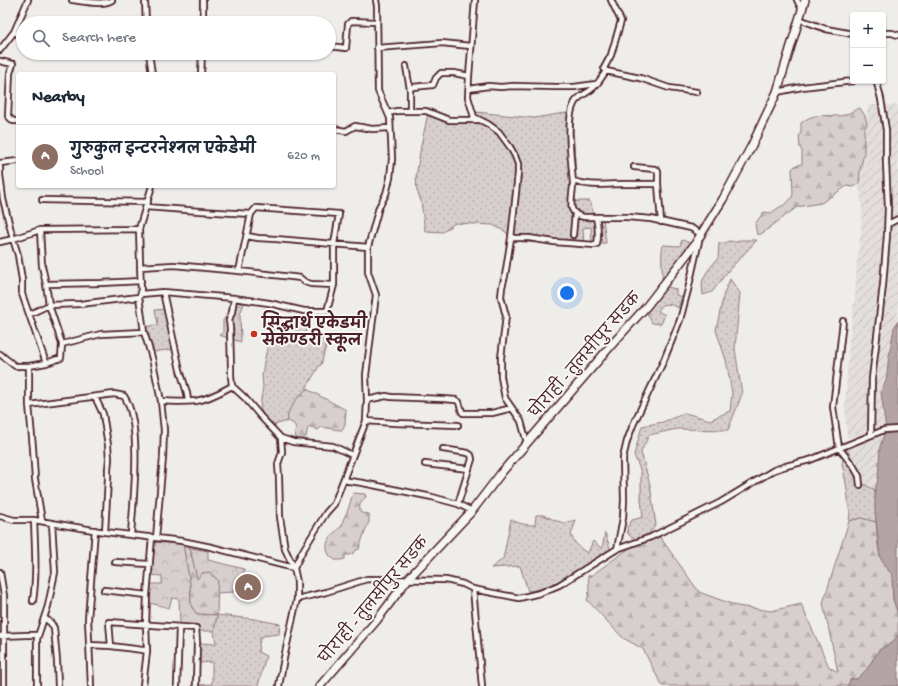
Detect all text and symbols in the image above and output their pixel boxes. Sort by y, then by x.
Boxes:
map controls [850,12,886,84]
button: + [850,12,886,48]
search box [16,16,336,60]
icon: search [30,27,52,49]
text: Search here [62,29,136,47]
button: − [850,48,886,84]
text: Nearby [32,88,85,108]
text: गुरुकुल इन्टरनेश्नल एकेडेमी [70,141,256,159]
text: A [41,149,49,164]
text: 620 m [287,149,320,164]
text: School [70,164,104,179]
your location [557,283,577,303]
street label: घोराही - तुलसीपुर सडक [521,284,647,424]
place label: सिद्धार्थ एकेडमी सेकेण्डरी स्कूल [260,310,368,352]
marker: सिद्धार्थ एकेडमी सेकेण्डरी स्कूल [249,329,259,339]
street label: घोराही - तुलसीपुर सडक [311,529,435,669]
pin: A [235,572,261,602]

